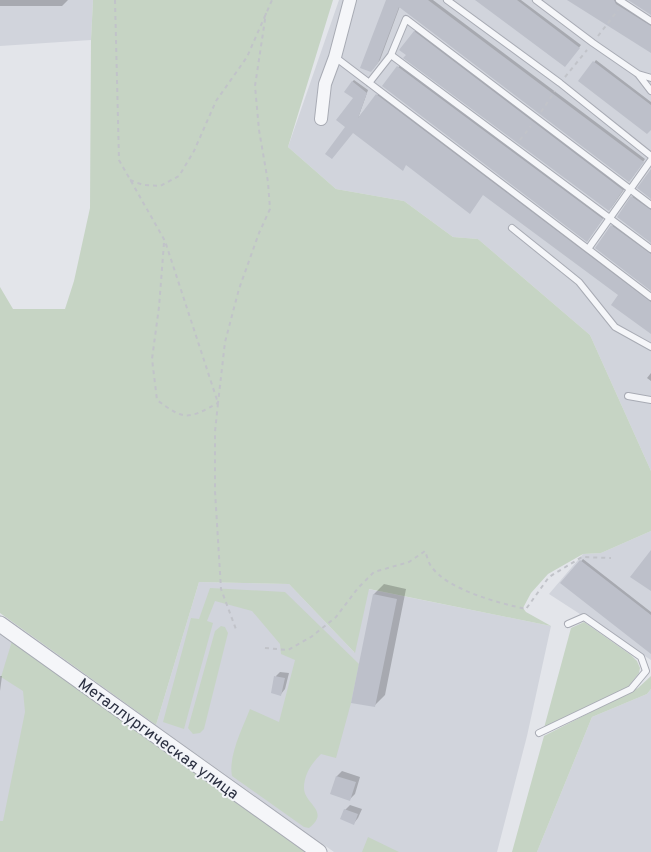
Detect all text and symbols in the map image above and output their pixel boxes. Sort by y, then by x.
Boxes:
street label: Металлургическая улица [74,675,242,805]

